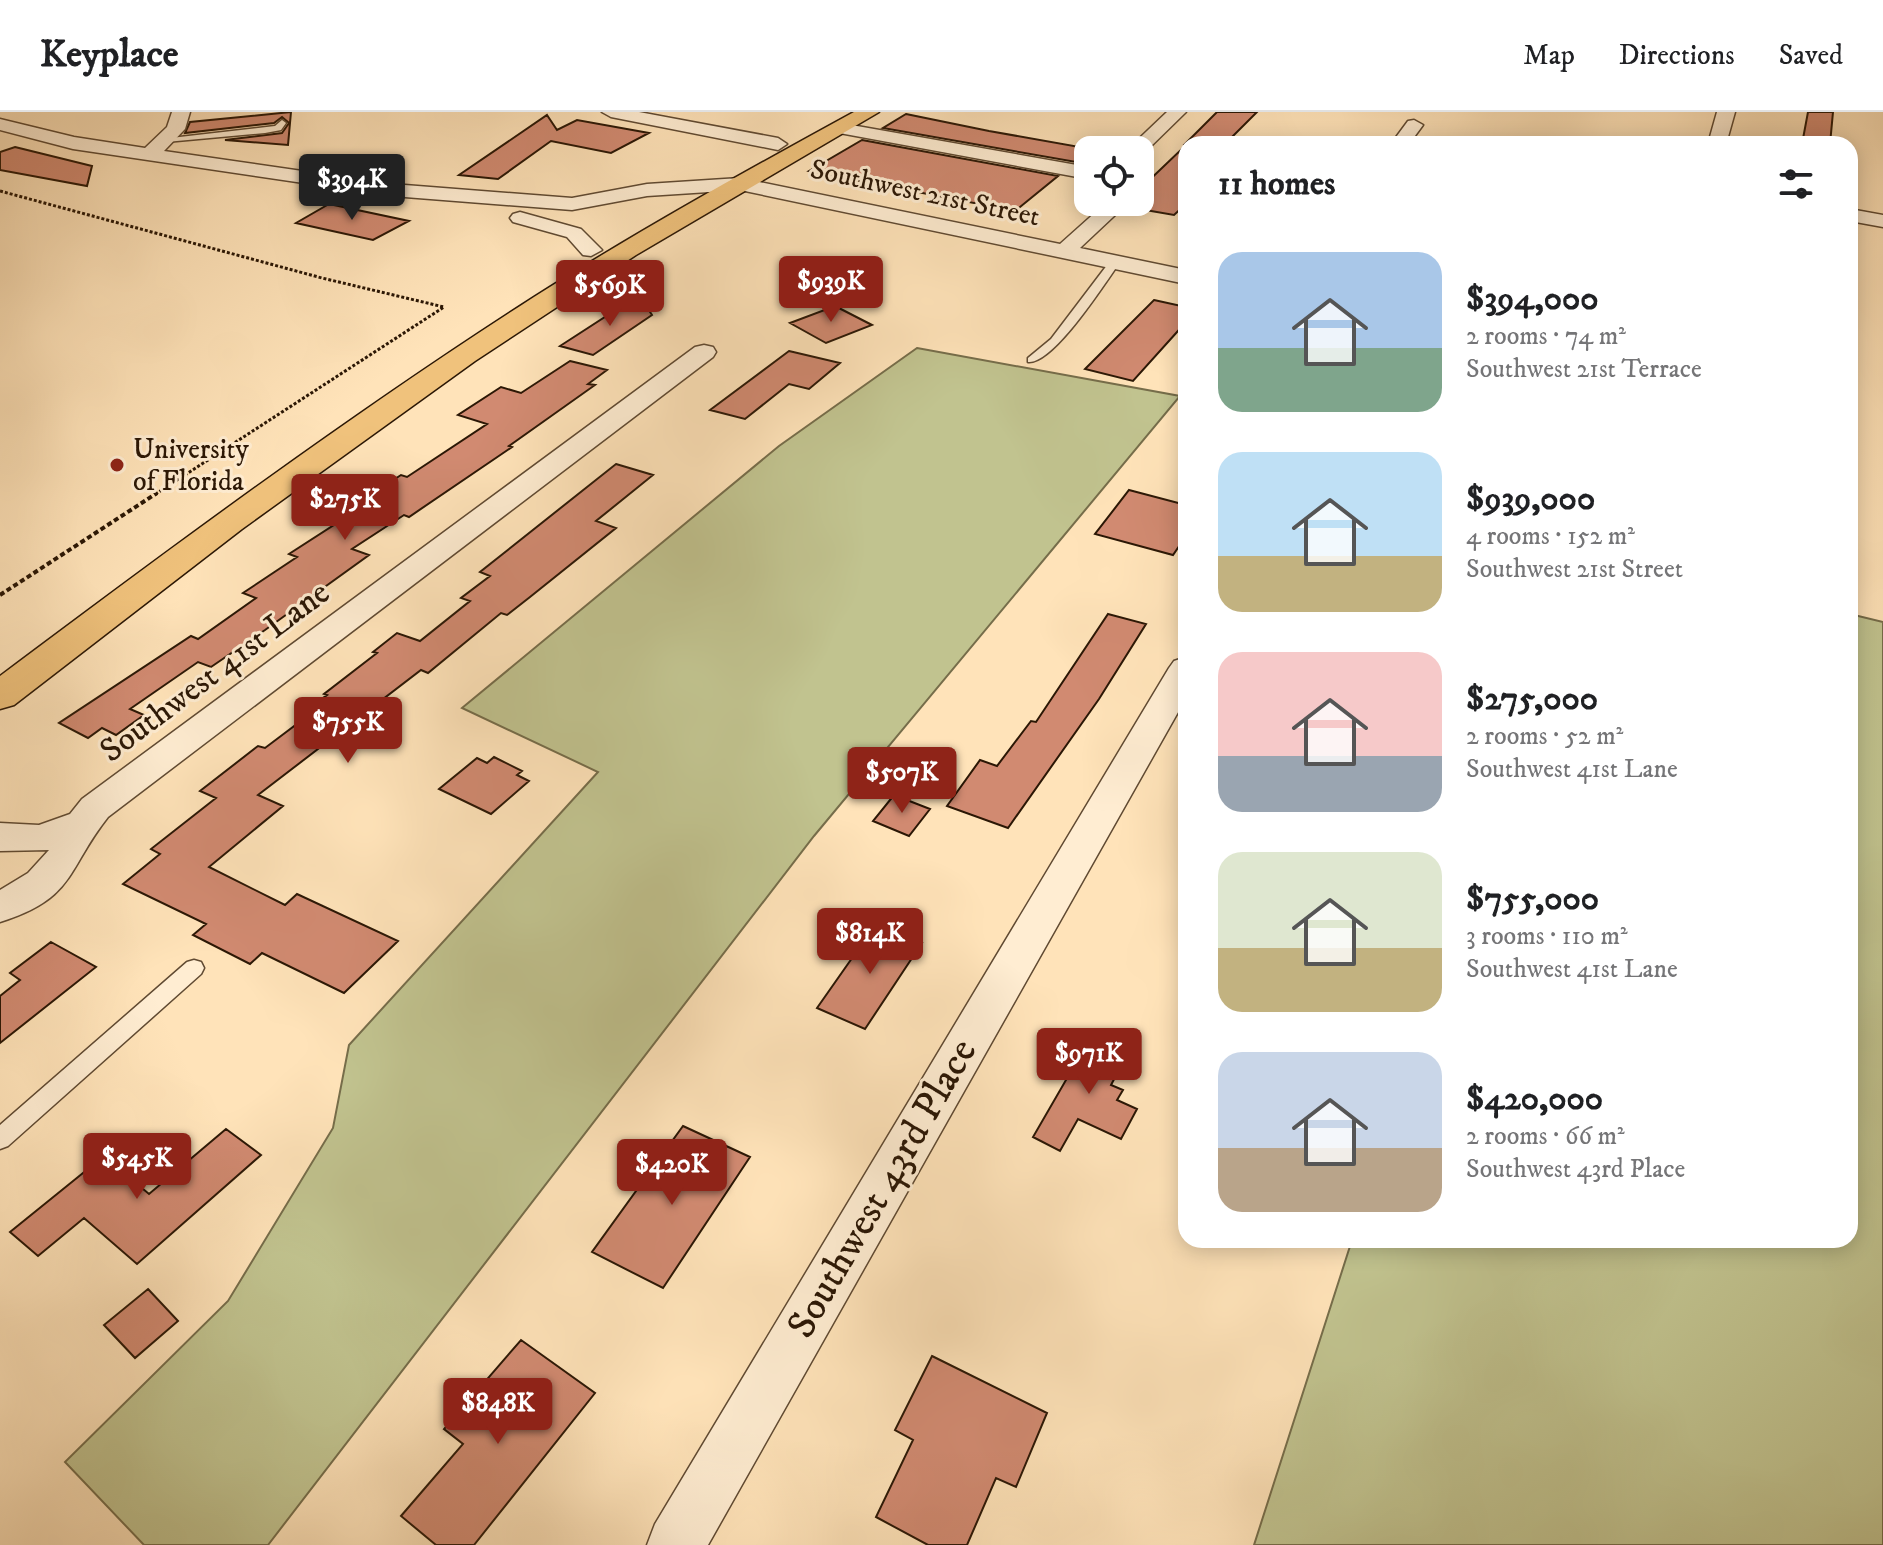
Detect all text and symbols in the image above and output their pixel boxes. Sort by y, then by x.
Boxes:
text: Keyplace [40,31,179,79]
text: Map [1523,38,1575,73]
text: Directions [1619,38,1735,73]
text: Saved [1779,38,1843,73]
map controls [1074,136,1154,216]
button: locate [1074,136,1154,216]
street label: Southwest 21st Street [807,152,1043,234]
pin: $394K [296,154,408,222]
icon: filters [1774,162,1818,206]
text: $394K [317,163,387,196]
text: 11 homes [1218,163,1335,205]
pin: $939K [775,256,887,324]
pin: $569K [554,260,666,328]
text: $939K [797,265,865,298]
text: $569K [574,269,646,302]
text: $394,000 [1466,278,1599,320]
icon: home [1282,284,1378,380]
text: 2 rooms · 74 m² [1466,320,1626,353]
text: Southwest 21st Terrace [1466,353,1702,386]
place label: University of Florida [133,432,250,499]
marker: University of Florida [108,456,126,474]
pin: $275K [289,474,401,542]
text: $939,000 [1466,478,1595,520]
text: $275K [309,483,381,516]
icon: home [1282,484,1378,580]
text: 4 rooms · 152 m² [1466,520,1635,553]
text: Southwest 21st Street [1466,553,1683,586]
street label: Southwest 41st Lane [92,572,338,772]
text: $275,000 [1466,678,1598,720]
icon: home [1282,684,1378,780]
pin: $755K [292,697,404,765]
text: $755K [312,706,384,739]
text: 2 rooms · 52 m² [1466,720,1623,753]
pin: $507K [846,747,958,815]
text: Southwest 41st Lane [1466,753,1678,786]
text: $507K [865,756,939,789]
text: $755,000 [1466,878,1599,920]
icon: home [1282,884,1378,980]
pin: $814K [814,908,926,976]
text: $814K [835,917,905,950]
text: 3 rooms · 110 m² [1466,920,1628,953]
text: Southwest 41st Lane [1466,953,1678,986]
pin: $971K [1033,1028,1145,1096]
street label: Southwest 43rd Place [777,1030,989,1348]
text: $971K [1055,1037,1123,1070]
text: $420,000 [1466,1078,1603,1120]
icon: home [1282,1084,1378,1180]
text: 2 rooms · 66 m² [1466,1120,1625,1153]
pin: $545K [81,1133,193,1201]
pin: $420K [616,1139,728,1207]
text: $545K [101,1142,173,1175]
text: $420K [635,1148,709,1181]
text: Southwest 43rd Place [1466,1153,1685,1186]
pin: $848K [442,1378,554,1446]
text: $848K [461,1387,535,1420]

